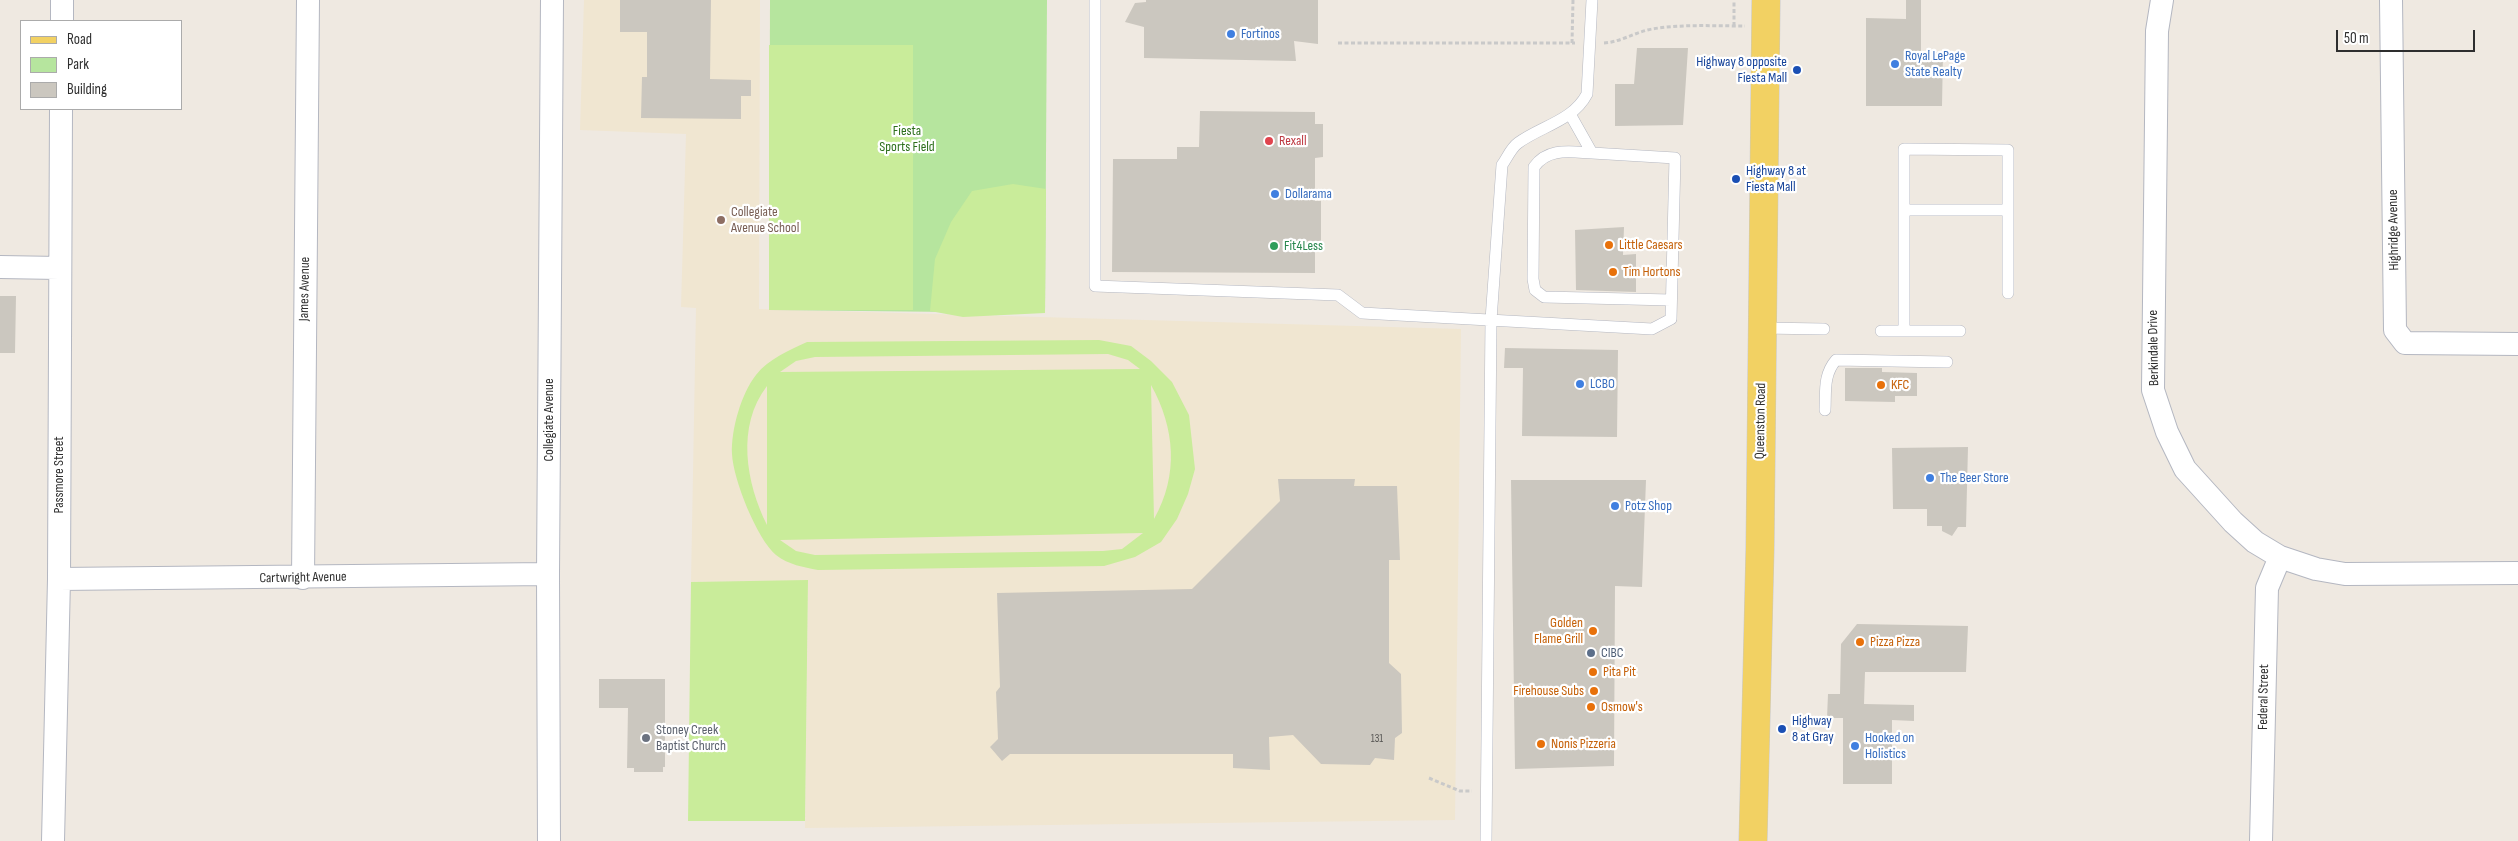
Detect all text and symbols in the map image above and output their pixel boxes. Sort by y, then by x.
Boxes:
legend [20,20,182,110]
scale bar [2338,20,2477,52]
place label: Fortinos [1241,26,1280,42]
marker: Fortinos [1225,28,1237,40]
text: 50 m [2344,29,2369,48]
text: Road [67,30,92,49]
place label: Royal LePage State Realty [1905,48,1965,80]
place label: Highway 8 opposite Fiesta Mall [1696,54,1787,86]
text: Park [67,55,89,74]
marker: Royal LePage State Realty [1889,58,1901,70]
marker: Highway 8 opposite Fiesta Mall [1791,64,1803,76]
text: Building [67,80,107,99]
park label: Fiesta Sports Field [879,123,935,156]
place label: Rexall [1279,133,1307,149]
marker: Rexall [1263,135,1275,147]
place label: Highway 8 at Fiesta Mall [1746,163,1806,196]
marker: Highway 8 at Fiesta Mall [1730,173,1742,185]
place label: Dollarama [1285,186,1332,202]
marker: Dollarama [1269,188,1281,200]
street label: Highridge Avenue [2385,189,2403,271]
place label: Collegiate Avenue School [731,204,799,236]
marker: Collegiate Avenue School [715,214,727,226]
place label: Little Caesars [1619,237,1683,253]
place label: Fit4Less [1284,238,1323,254]
marker: Little Caesars [1603,239,1615,251]
marker: Fit4Less [1268,240,1280,252]
street label: James Avenue [296,257,314,321]
place label: Tim Hortons [1623,264,1681,280]
marker: Tim Hortons [1607,266,1619,278]
street label: Berkindale Drive [2145,310,2163,386]
place label: LCBO [1590,376,1615,392]
place label: KFC [1891,377,1909,393]
street label: Collegiate Avenue [541,378,557,462]
marker: LCBO [1574,378,1586,390]
marker: KFC [1875,379,1887,391]
street label: Queenston Road [1752,383,1770,459]
street label: Passmore Street [51,437,67,513]
place label: The Beer Store [1940,470,2009,486]
marker: The Beer Store [1924,472,1936,484]
place label: Potz Shop [1625,498,1672,514]
marker: Potz Shop [1609,500,1621,512]
street label: Cartwright Avenue [259,569,347,587]
place label: Golden Flame Grill [1534,615,1583,648]
marker: Golden Flame Grill [1587,625,1599,637]
place label: Pizza Pizza [1870,634,1920,650]
marker: Pizza Pizza [1854,636,1866,648]
place label: CIBC [1601,645,1624,661]
marker: CIBC [1585,647,1597,659]
place label: Pita Pit [1603,664,1636,680]
street label: Federal Street [2255,664,2273,730]
marker: Pita Pit [1587,666,1599,678]
place label: Firehouse Subs [1513,683,1584,699]
marker: Firehouse Subs [1588,685,1600,697]
place label: Osmow's [1601,699,1643,715]
marker: Osmow's [1585,701,1597,713]
place label: Highway 8 at Gray [1792,713,1834,746]
place label: Stoney Creek Baptist Church [656,722,726,754]
marker: Highway 8 at Gray [1776,723,1788,735]
place label: Hooked on Holistics [1865,730,1914,762]
marker: Stoney Creek Baptist Church [640,732,652,744]
house number: 131 [1371,732,1383,746]
place label: Nonis Pizzeria [1551,736,1616,752]
marker: Nonis Pizzeria [1535,738,1547,750]
marker: Hooked on Holistics [1849,740,1861,752]

